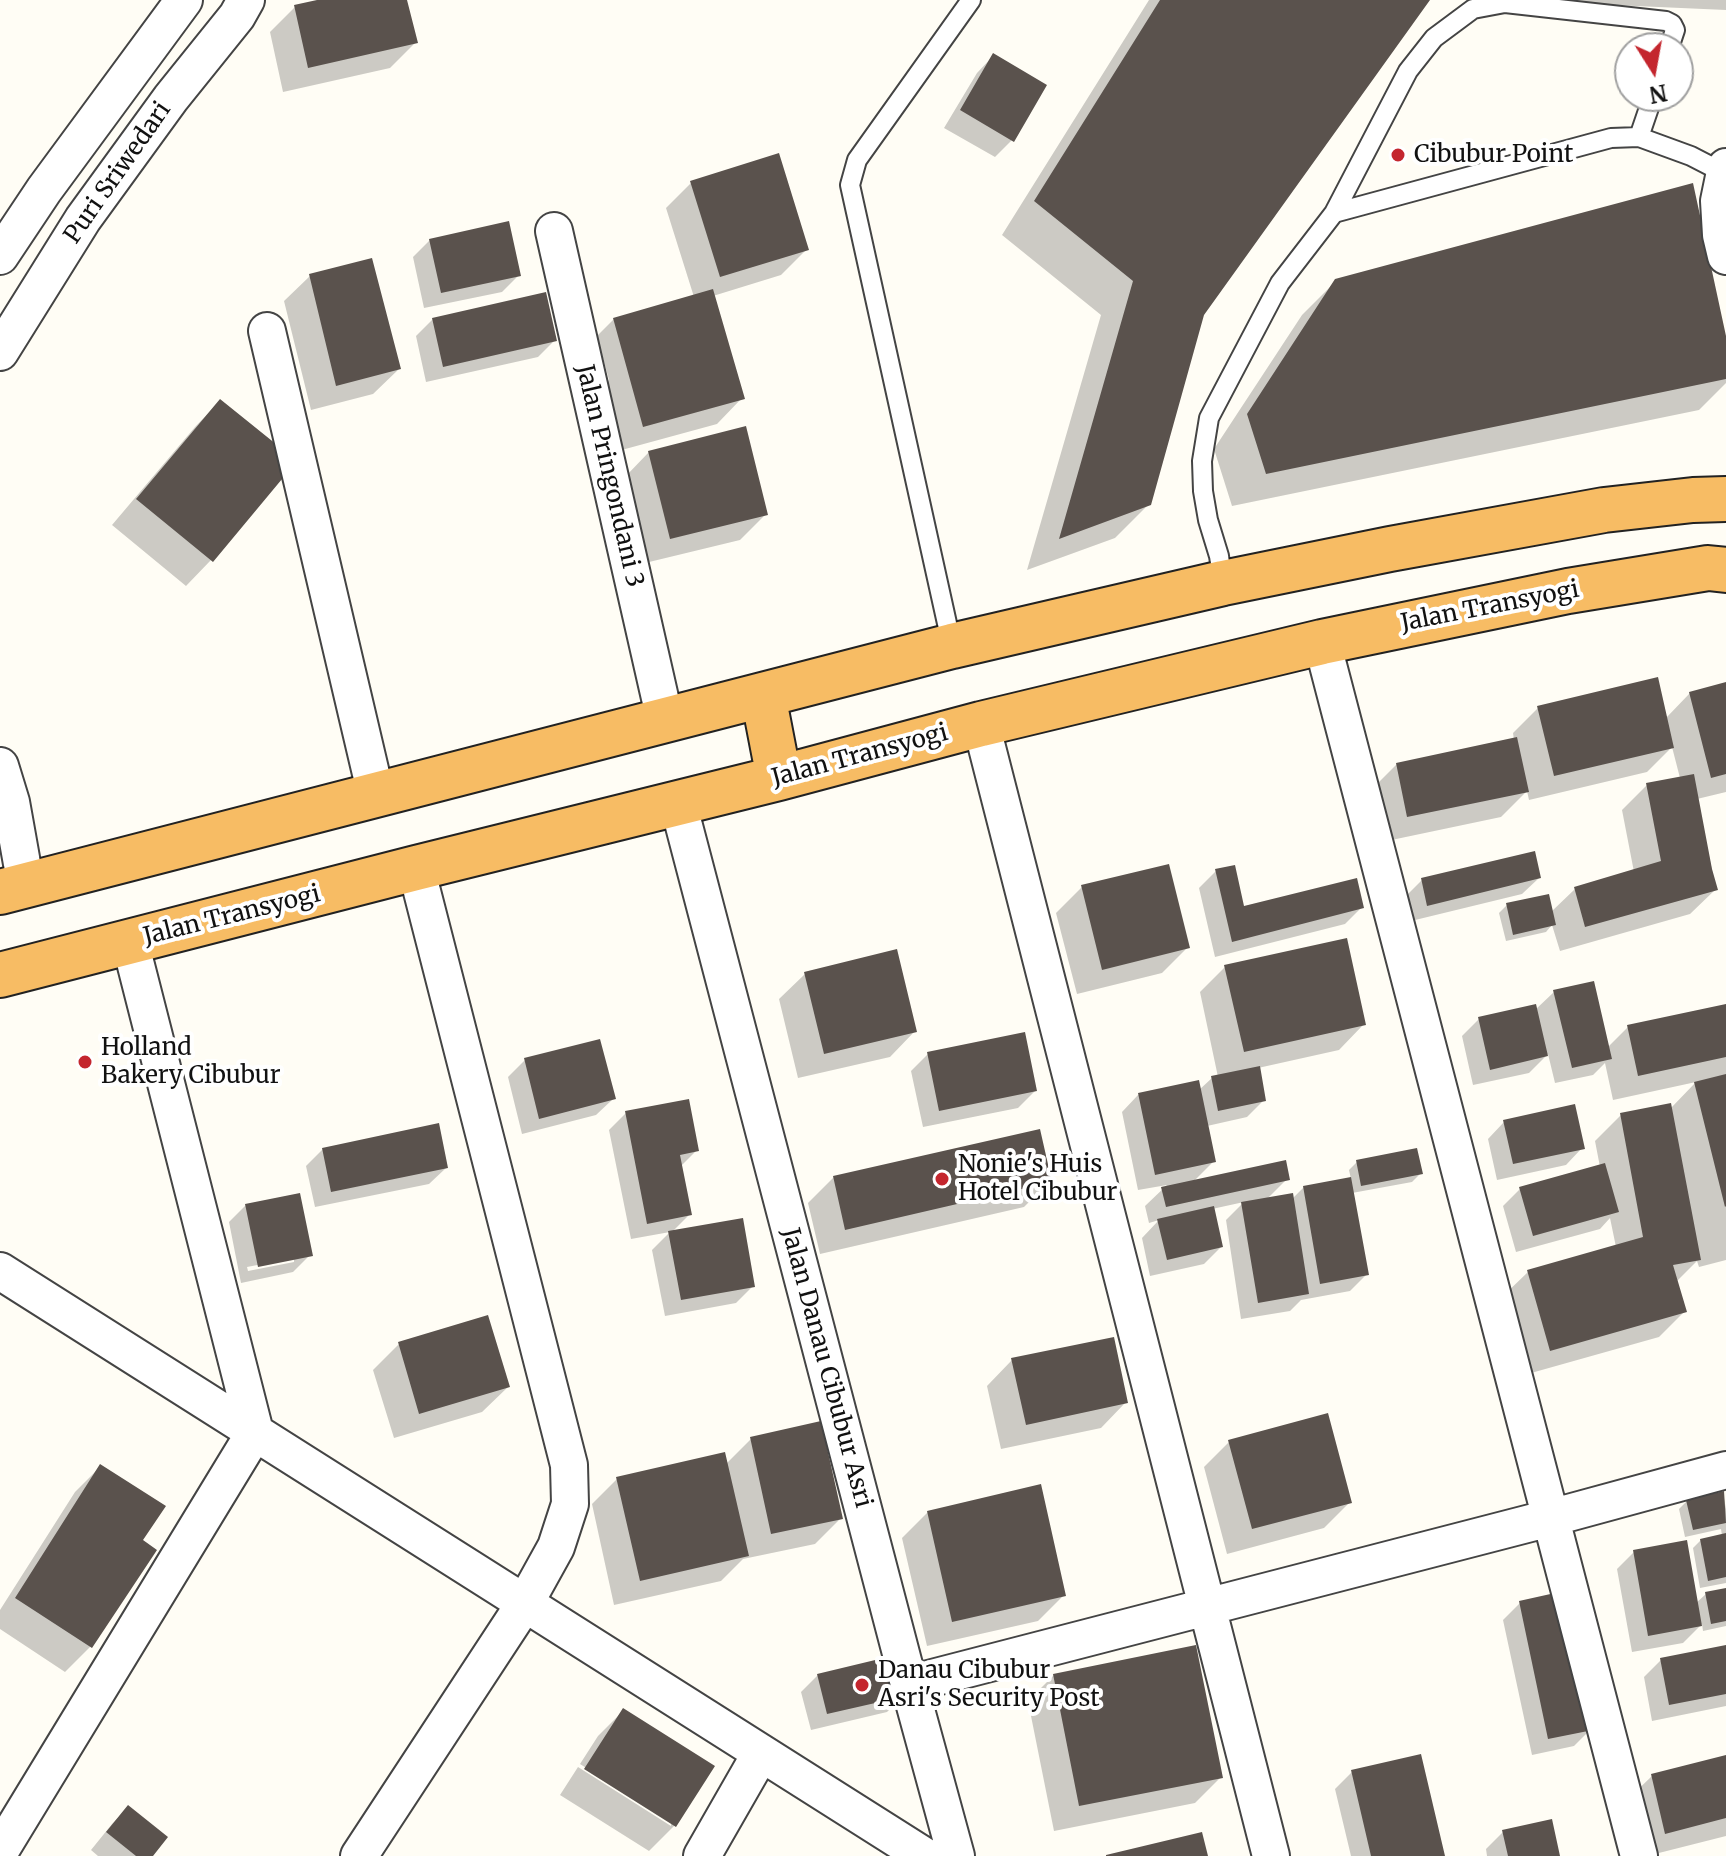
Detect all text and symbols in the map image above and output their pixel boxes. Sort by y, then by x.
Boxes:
north arrow [1614,32,1694,112]
text: N [1647,78,1669,109]
street label: Puri Sriwedari [59,97,177,249]
place label: Cibubur Point [1414,141,1573,169]
marker: Cibubur Point [1389,146,1407,164]
street label: Jalan Pringondani 3 [569,362,649,590]
street label: Jalan Transyogi [1398,576,1582,638]
street label: Jalan Transyogi [769,719,951,793]
street label: Jalan Transyogi [141,880,323,952]
place label: Holland Bakery Cibubur [101,1034,281,1090]
marker: Holland Bakery Cibubur [76,1053,94,1071]
place label: Nonie's Huis Hotel Cibubur [958,1151,1117,1207]
marker: Nonie's Huis Hotel Cibubur [933,1170,951,1188]
street label: Jalan Danau Cibubur Asri [775,1225,877,1511]
place label: Danau Cibubur Asri's Security Post [878,1657,1099,1713]
marker: Danau Cibubur Asri's Security Post [853,1676,871,1694]

